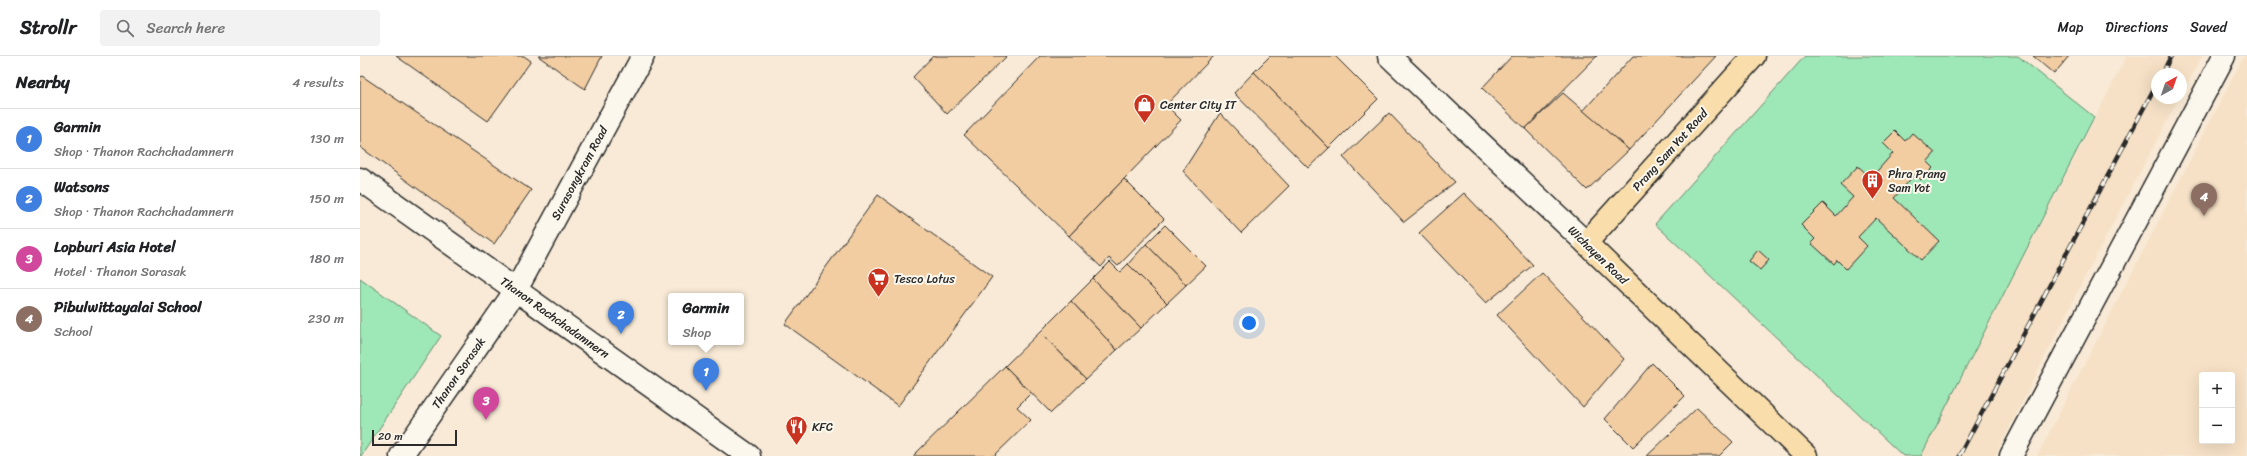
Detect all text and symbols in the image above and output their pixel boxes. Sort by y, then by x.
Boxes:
search box [100,10,380,46]
text: Strollr [20,11,76,44]
text: Search here [146,15,225,41]
text: Map [2057,15,2083,40]
text: Directions [2105,15,2168,40]
text: Saved [2190,15,2227,40]
icon: search [114,17,136,39]
text: Nearby [16,67,70,97]
north arrow [2151,68,2187,104]
text: 4 results [292,71,344,94]
shop icon: Center City IT [1132,92,1158,125]
place label: Center City IT [1160,94,1237,116]
street label: Prang Sam Yot Road [1627,103,1714,196]
text: Garmin [54,114,101,140]
street label: Surasongkram Road [545,121,614,224]
text: 1 [26,127,32,150]
text: 130 m [310,127,344,150]
text: Shop · Thanon Rachchadamnern [54,140,234,163]
place label: Phra Prang Sam Yot [1888,163,1946,199]
building icon: Phra Prang Sam Yot [1860,168,1886,201]
text: Watsons [54,174,109,200]
pin: 4 [2191,183,2217,216]
text: 2 [25,187,33,210]
text: 150 m [309,187,344,210]
text: Shop · Thanon Rachchadamnern [54,200,234,223]
street label: Wichayen Road [1562,220,1634,291]
text: Lopburi Asia Hotel [54,234,176,260]
text: 3 [25,247,33,270]
text: 180 m [309,247,344,270]
text: Hotel · Thanon Sorasak [54,260,187,283]
supermarket icon: Tesco Lotus [866,266,892,299]
place label: Tesco Lotus [894,268,955,290]
street label: Thanon Rachchadamnern [495,271,615,365]
popup [668,293,744,345]
text: Pibulwittayalai School [54,294,201,320]
text: Garmin [683,295,729,321]
pin: 2 [608,301,634,334]
text: 4 [25,307,33,330]
text: 230 m [308,307,344,330]
your location [1239,313,1259,333]
text: School [54,320,92,343]
text: Shop [683,321,711,344]
street label: Thanon Sorasak [426,332,491,414]
pin: 1 [693,358,719,391]
map controls [2199,372,2235,444]
button: + [2199,372,2235,408]
pin: 3 [473,387,499,420]
button: − [2199,408,2235,444]
restaurant icon: KFC [784,414,810,447]
place label: KFC [812,416,833,438]
text: 20 m [378,427,403,446]
scale bar [372,428,457,447]

